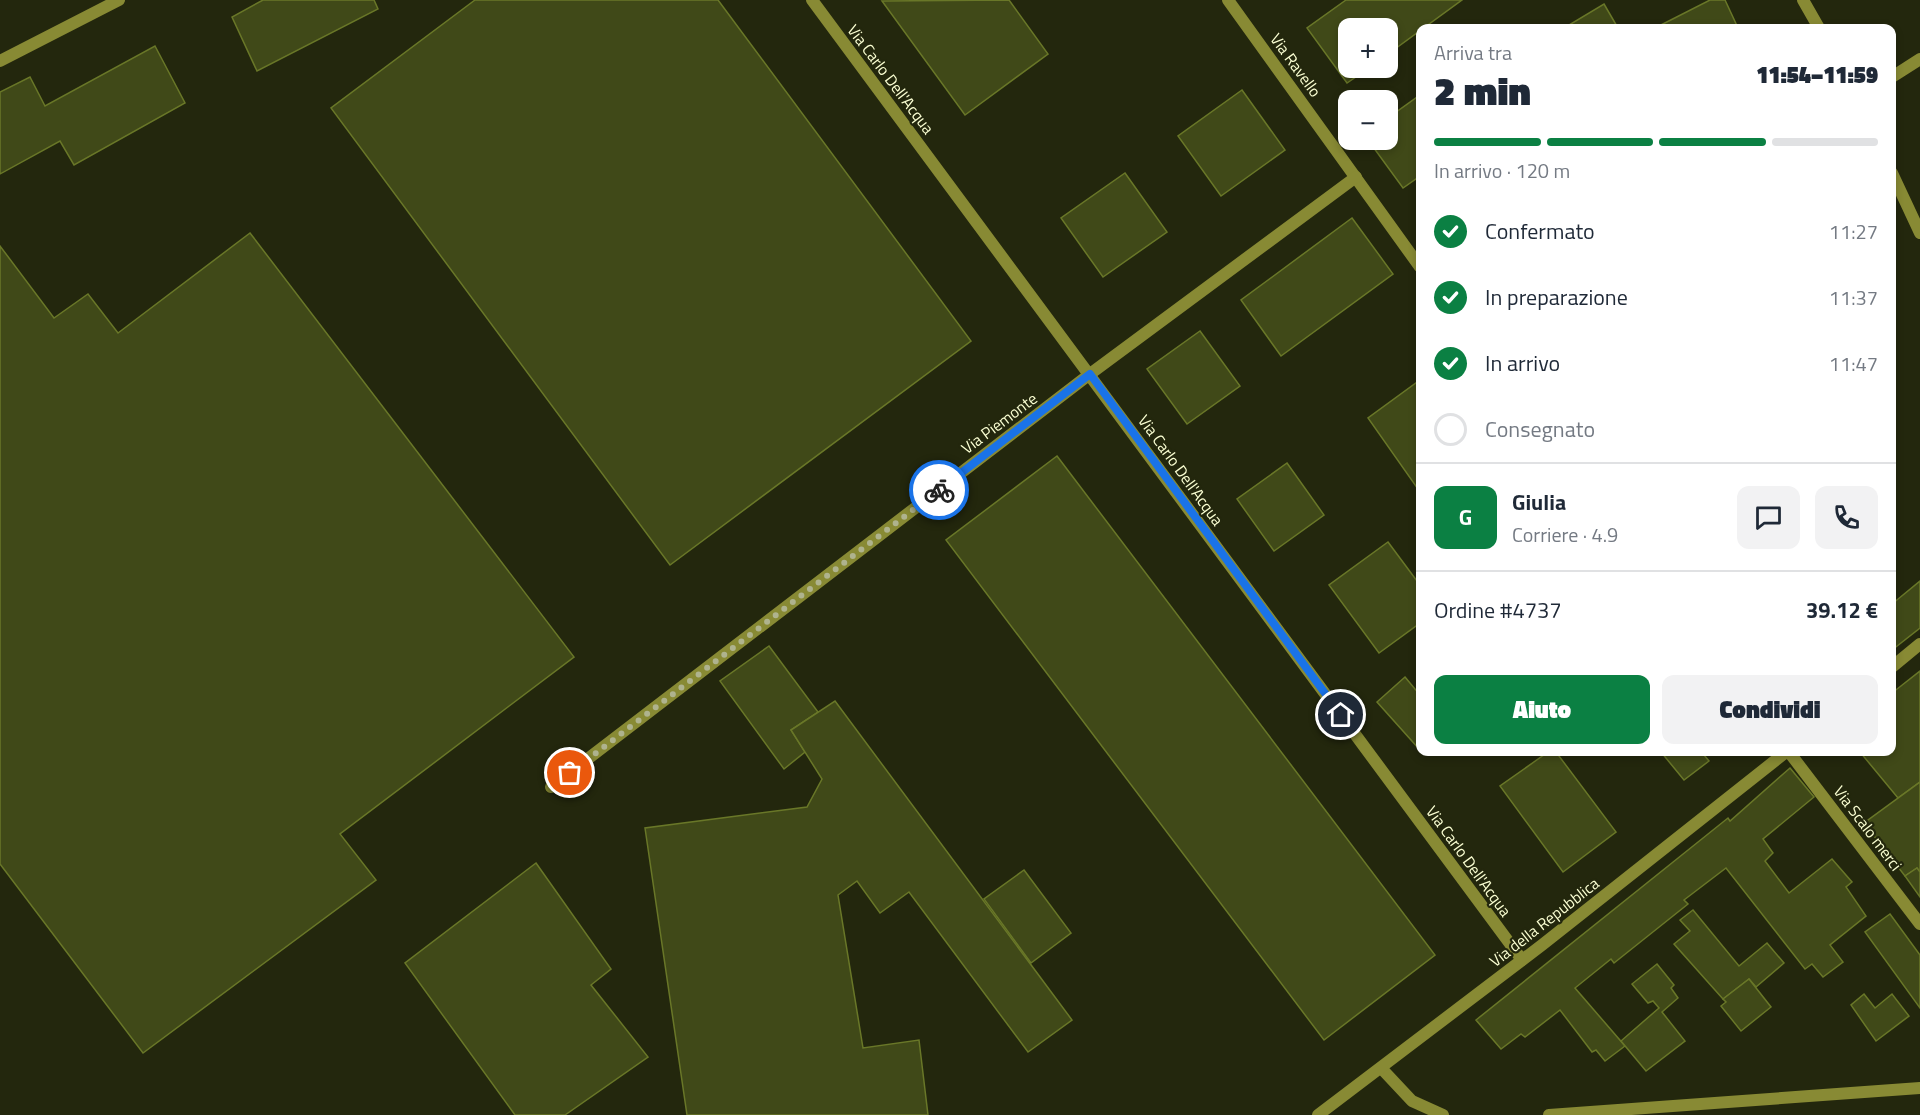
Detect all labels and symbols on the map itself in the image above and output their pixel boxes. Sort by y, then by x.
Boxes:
street label: Via Carlo Dell'Acqua [842,19,940,139]
street label: Via Ravello [1265,28,1327,102]
street label: Via Piemonte [956,386,1042,460]
street label: Via Carlo Dell'Acqua [1133,410,1229,530]
courier [909,460,969,520]
pin [1315,689,1366,740]
pin [544,747,595,798]
street label: Via Scalo merci [1828,780,1908,876]
street label: Via Carlo Dell'Acqua [1421,801,1517,921]
street label: Via della Repubblica [1484,871,1604,973]

